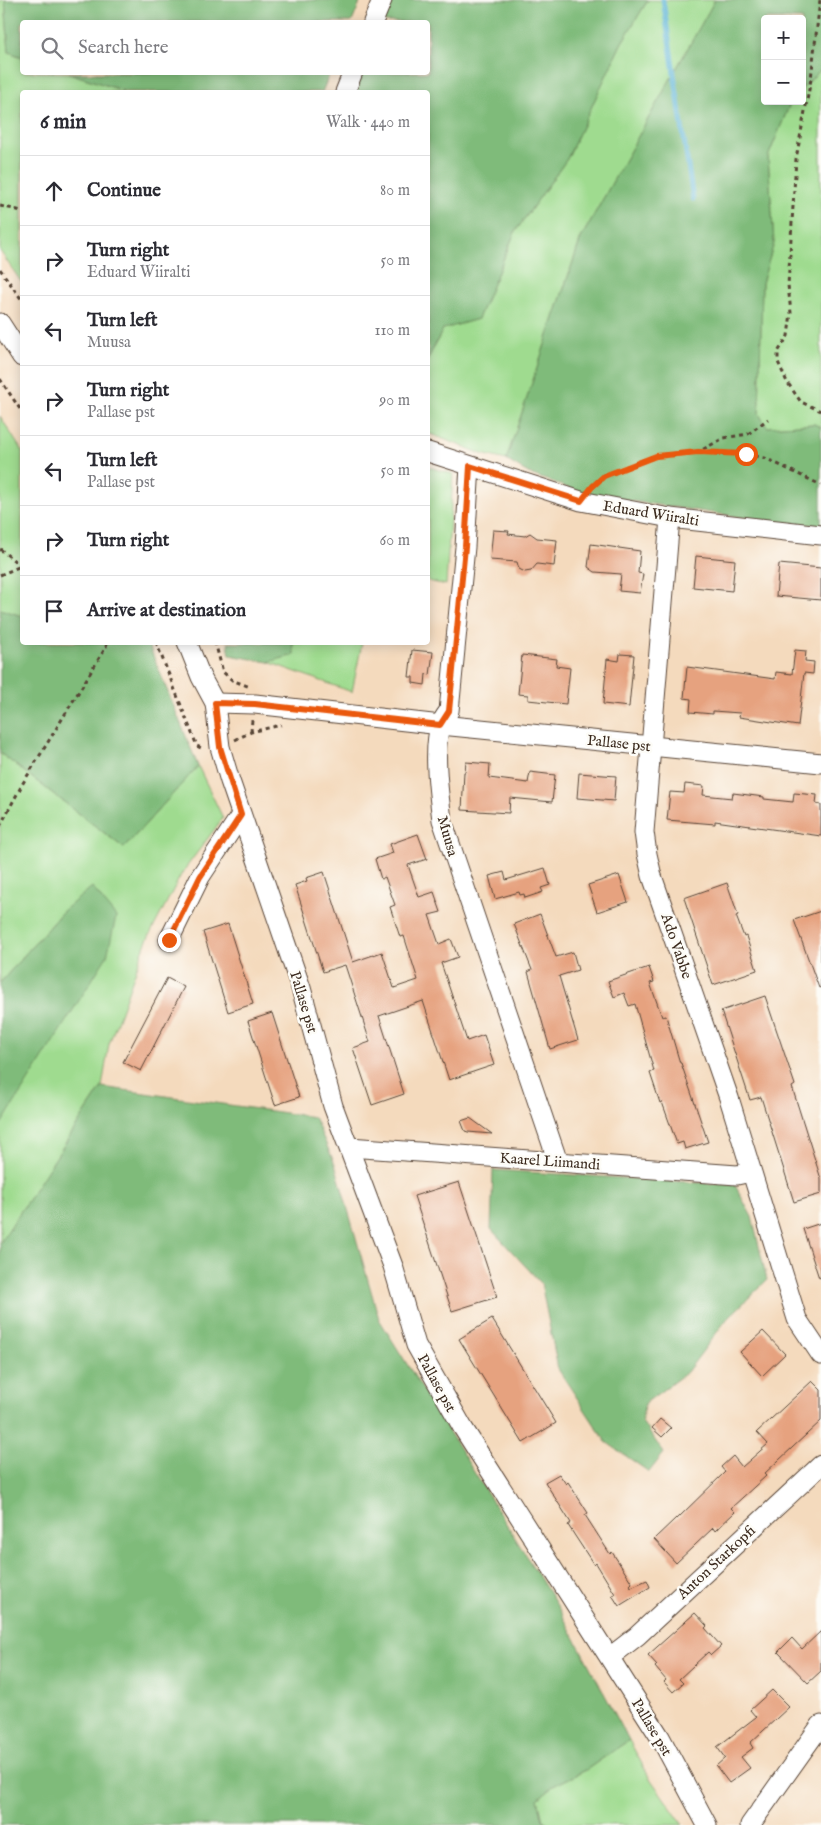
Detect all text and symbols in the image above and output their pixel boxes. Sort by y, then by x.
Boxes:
map controls [761,15,806,105]
button: + [761,15,806,60]
search box [20,20,430,75]
icon: search [38,34,66,62]
text: Search here [78,36,169,60]
button: − [761,60,806,105]
text: 6 min [40,109,86,136]
text: Walk · 440 m [326,113,410,133]
icon: ahead [40,177,68,205]
text: Continue [87,179,161,203]
text: 80 m [380,181,410,201]
text: Turn right [87,239,169,263]
icon: right [40,247,68,275]
text: 50 m [381,251,410,271]
text: Eduard Wiiralti [87,263,191,283]
text: Turn left [87,309,158,333]
icon: left [40,317,68,345]
text: 110 m [374,321,410,341]
text: Muusa [87,333,131,353]
text: Turn right [87,379,169,403]
icon: right [40,387,68,415]
text: 90 m [379,391,410,411]
text: Pallase pst [87,403,155,423]
route start [735,443,758,466]
text: Turn left [87,449,158,473]
icon: left [40,457,68,485]
text: 50 m [381,461,410,481]
text: Pallase pst [87,473,155,493]
street label: Eduard Wiiralti [602,497,700,530]
icon: right [40,527,68,555]
text: Turn right [87,529,169,553]
text: 60 m [380,531,410,551]
icon: arrive [40,597,68,625]
text: Arrive at destination [87,599,246,623]
street label: Pallase pst [586,731,652,756]
street label: Muusa [433,814,462,859]
street label: Ado Vabbe [656,910,697,981]
route end [158,929,181,952]
street label: Pallase pst [285,969,322,1035]
street label: Kaarel Liimandi [499,1149,601,1174]
street label: Pallase pst [413,1351,460,1416]
street label: Anton Starkopfi [673,1521,760,1604]
street label: Pallase pst [627,1695,676,1759]

